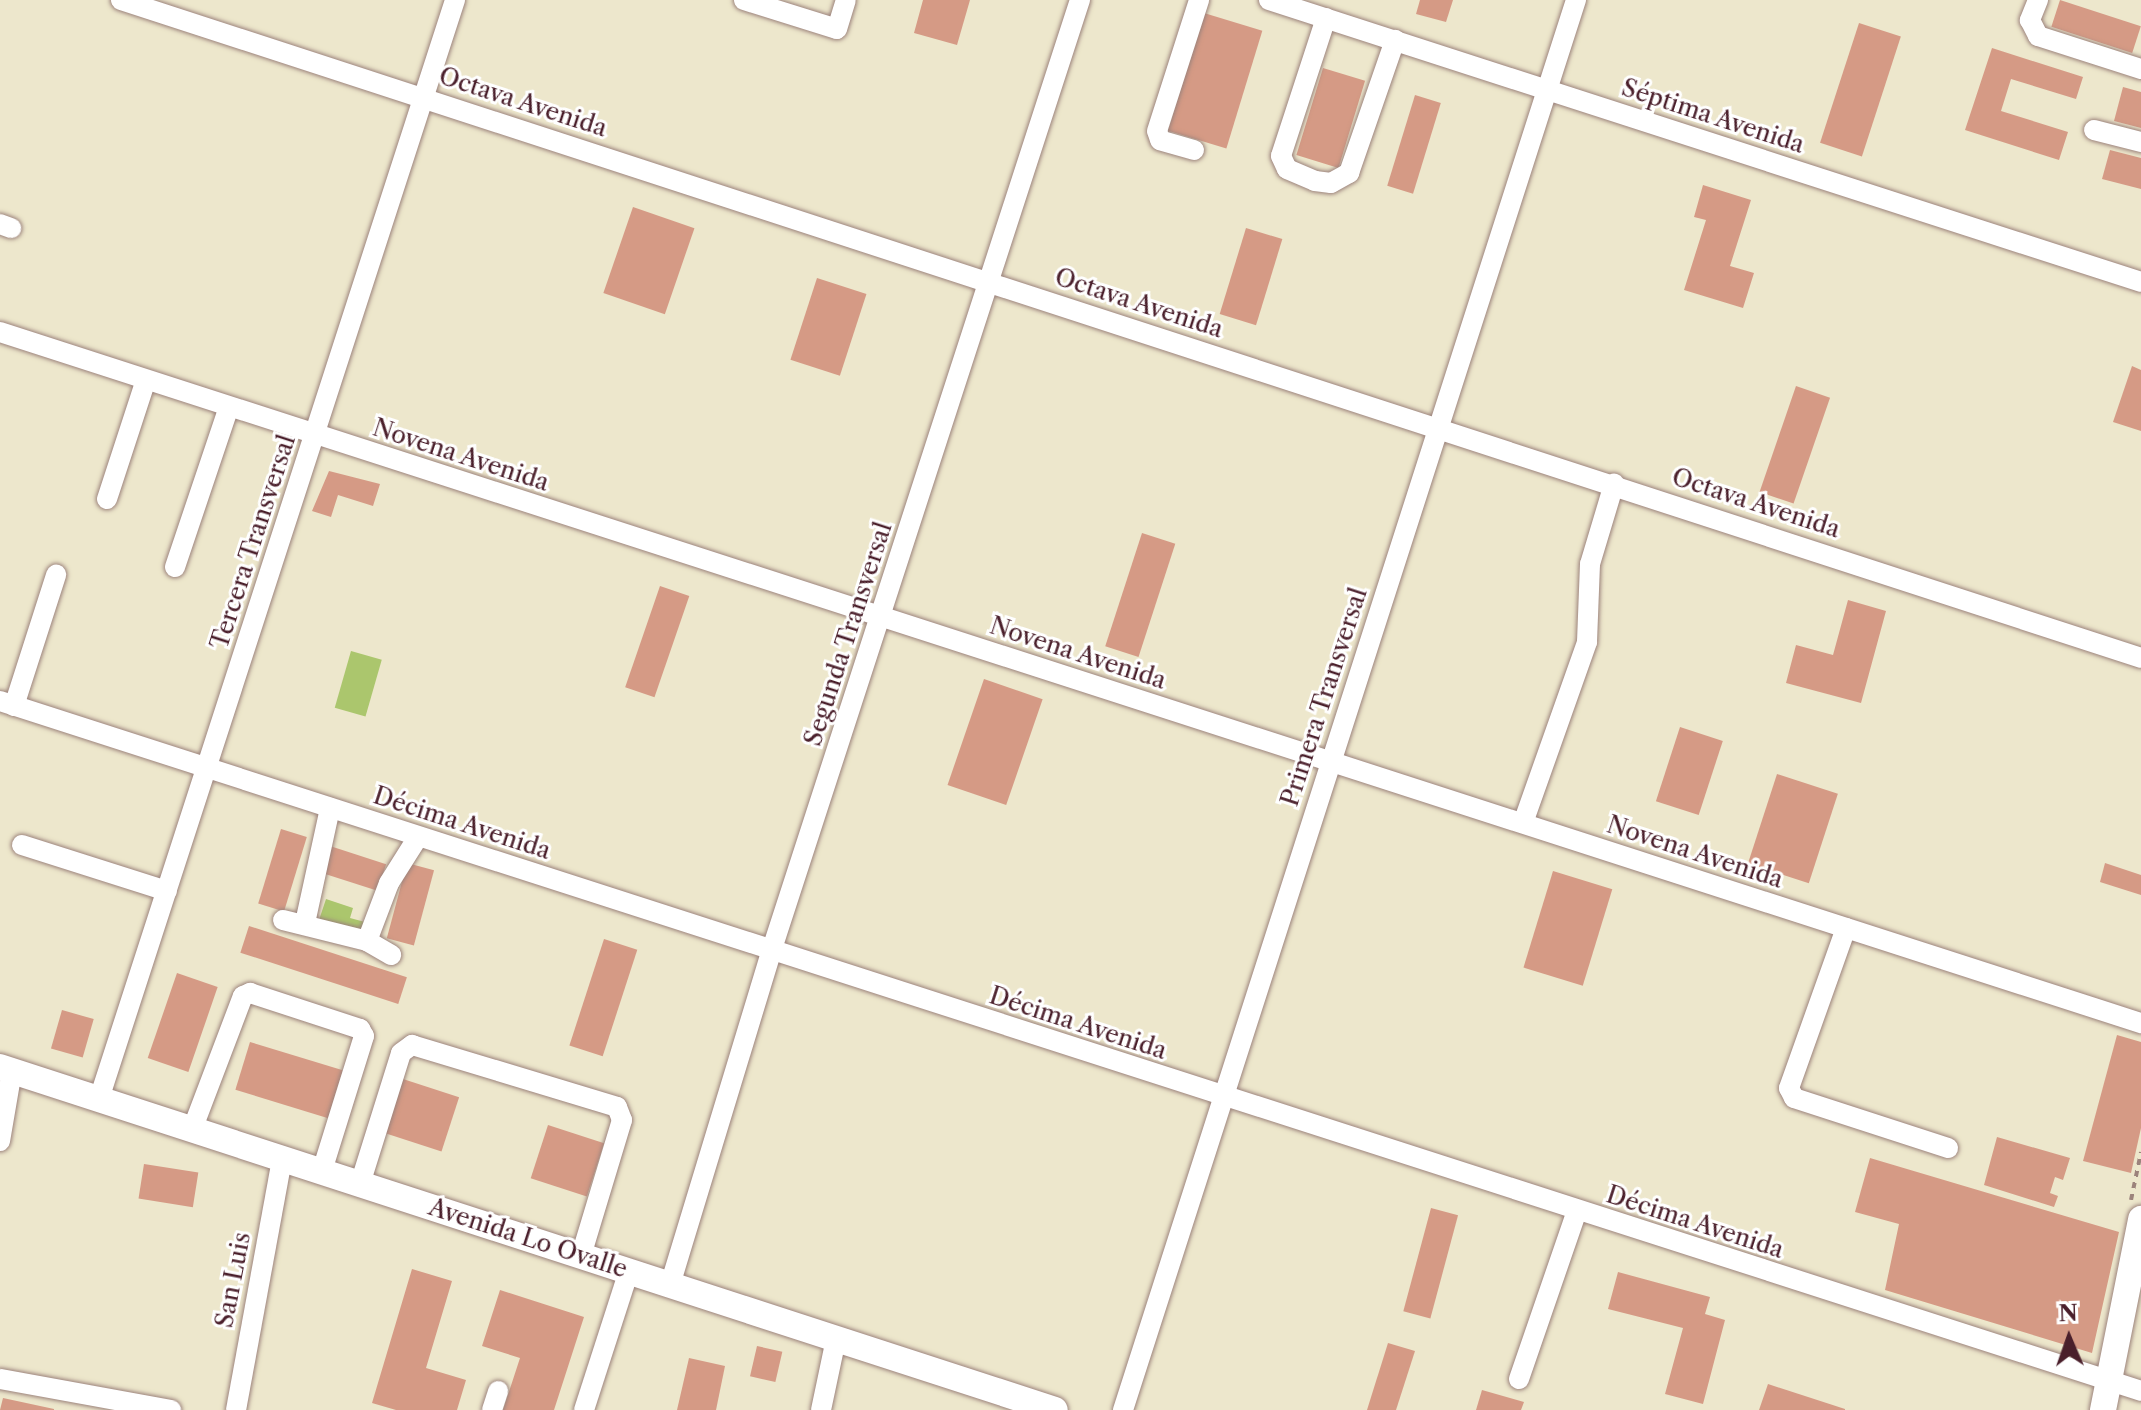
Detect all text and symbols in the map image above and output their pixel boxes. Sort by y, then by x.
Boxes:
street label: Octava Avenida [435,61,611,143]
street label: Séptima Avenida [1617,73,1809,159]
street label: Octava Avenida [1051,262,1227,344]
street label: Novena Avenida [369,413,553,497]
street label: Tercera Transversal [205,431,301,653]
street label: Octava Avenida [1668,462,1844,544]
street label: Segunda Transversal [798,518,898,750]
street label: Primera Transversal [1275,584,1373,810]
street label: Novena Avenida [986,611,1170,695]
street label: Décima Avenida [369,781,555,865]
street label: Novena Avenida [1603,810,1787,894]
street label: Décima Avenida [985,981,1171,1065]
street label: Décima Avenida [1602,1180,1788,1264]
street label: Avenida Lo Ovalle [425,1192,631,1284]
street label: San Luis [210,1230,256,1330]
north arrow [2029,1298,2109,1378]
text: N [2058,1300,2078,1327]

